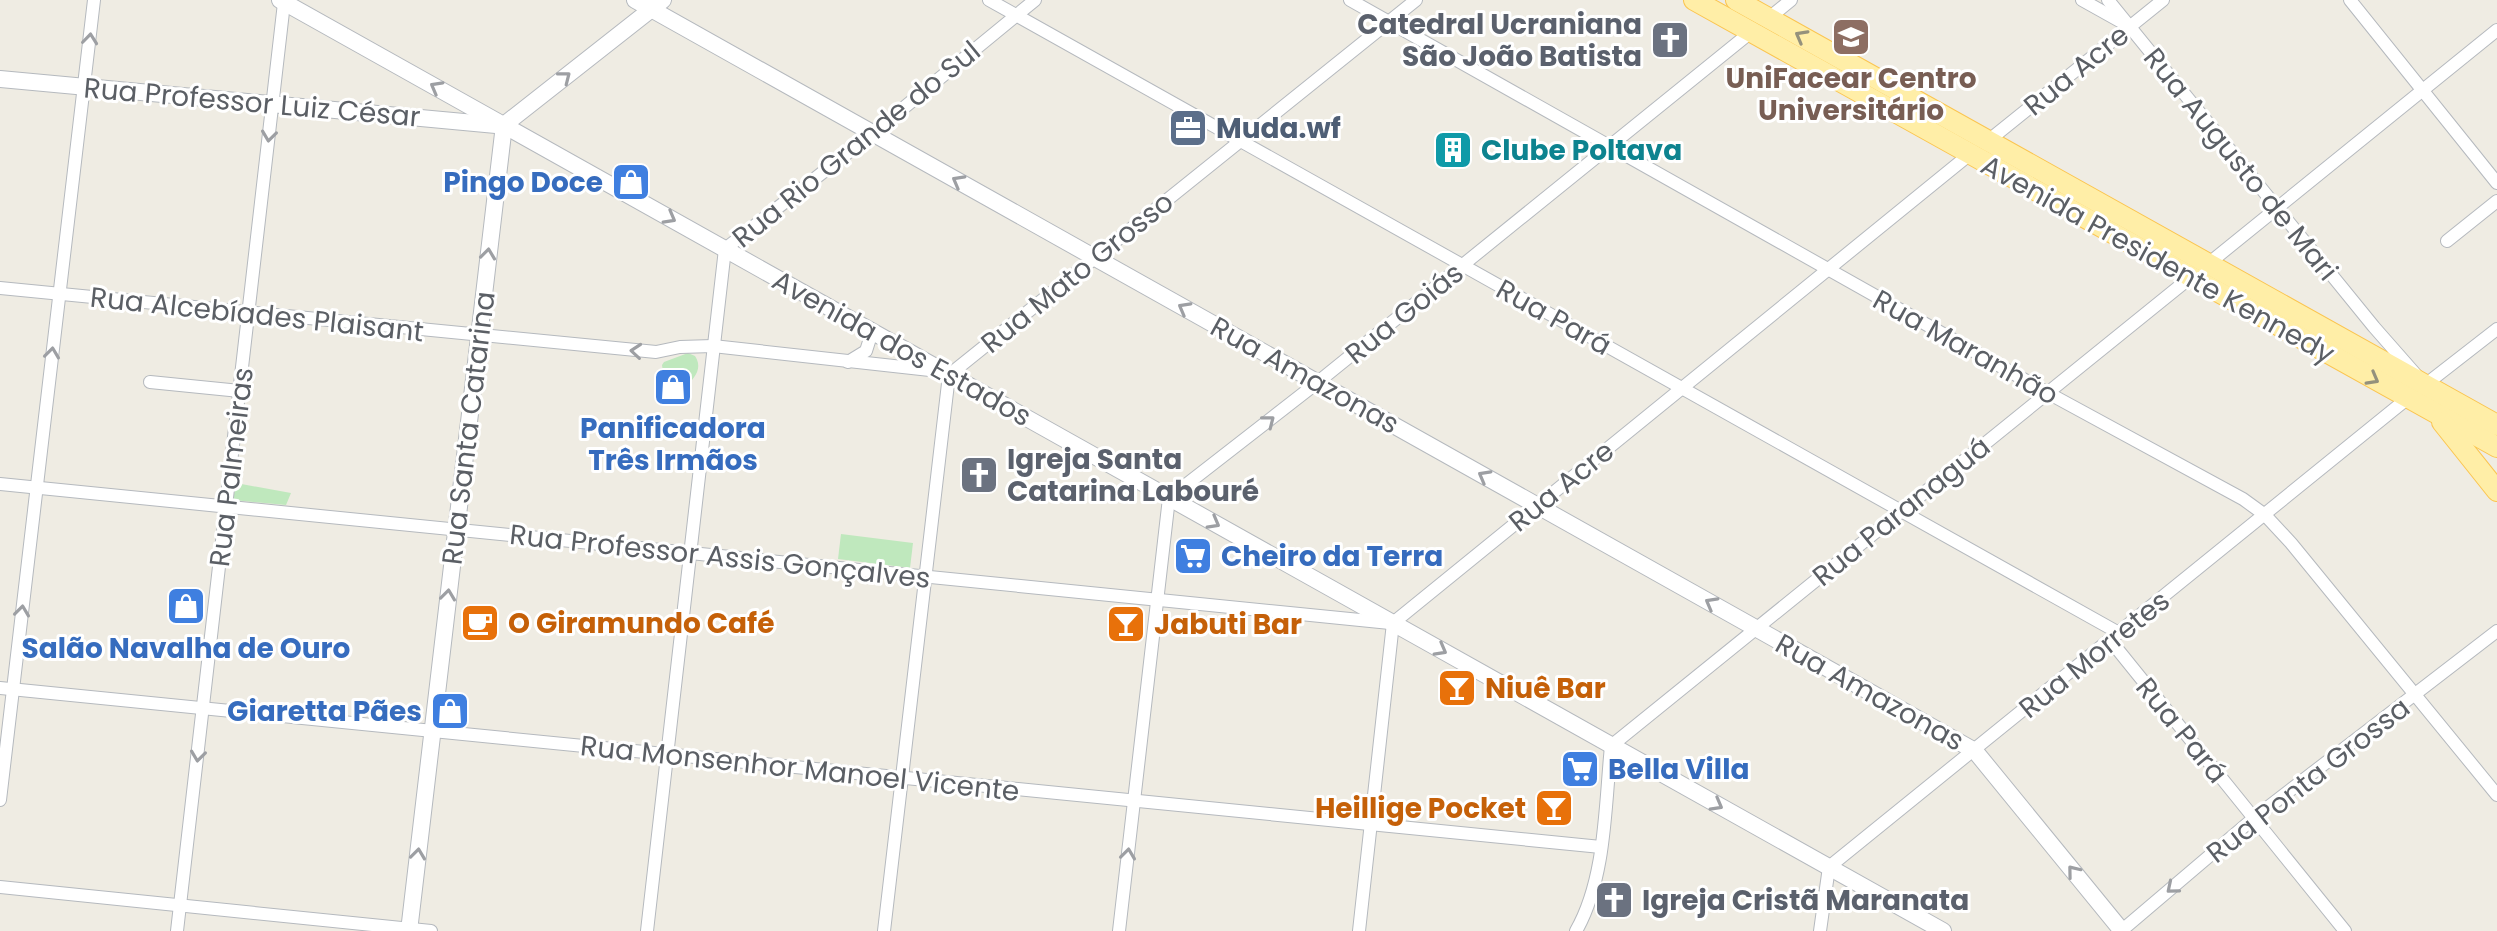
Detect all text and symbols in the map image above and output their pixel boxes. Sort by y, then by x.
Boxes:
place label: Catedral Ucraniana São João Batista [1357,5,1642,76]
school or university icon: UniFacear Centro Universitário [1830,16,1872,58]
street label: Rua Acre [2015,16,2137,125]
church icon: Catedral Ucraniana São João Batista [1649,19,1691,61]
one-way arrow [1795,30,1810,46]
one-way arrow [81,32,98,45]
street label: Rua Rio Grande do Sul [724,32,989,257]
street label: Rua Augusto de Mari [2134,40,2347,289]
place label: UniFacear Centro Universitário [1726,59,1977,130]
street label: Rua Professor Luiz César [82,68,422,137]
one-way arrow [556,73,571,87]
one-way arrow [430,82,444,97]
office icon: Muda.wf [1167,107,1209,149]
place label: Muda.wf [1216,109,1341,148]
one-way arrow [261,129,278,143]
building icon: Clube Poltava [1432,129,1474,171]
place label: Clube Poltava [1481,131,1682,170]
street label: Avenida Presidente Kennedy [1974,146,2342,373]
shop icon: Pingo Doce [610,161,652,203]
place label: Pingo Doce [443,163,603,202]
one-way arrow [952,175,966,191]
street label: Rua Mato Grosso [973,183,1182,362]
one-way arrow [661,208,675,224]
one-way arrow [479,247,496,260]
street label: Rua Goiás [1337,254,1472,373]
street label: Avenida dos Estados [765,261,1038,436]
street label: Rua Pará [1489,270,1618,365]
street label: Rua Alcebíades Plaisant [88,278,426,351]
street label: Rua Maranhão [1866,280,2065,415]
street label: Rua Santa Catarina [432,289,505,567]
one-way arrow [1179,302,1193,318]
street label: Rua Amazonas [1203,307,1406,443]
one-way arrow [629,342,642,359]
one-way arrow [43,346,60,359]
street label: Rua Palmeiras [200,365,263,569]
shop icon: Panificadora Três Irmãos [652,366,694,408]
one-way arrow [2365,369,2379,384]
place label: Panificadora Três Irmãos [580,409,766,480]
one-way arrow [1260,416,1274,430]
street label: Rua Paranaguá [1804,427,1998,595]
street label: Rua Acre [1500,432,1622,541]
place label: Igreja Santa Catarina Labouré [1007,440,1259,511]
church icon: Igreja Santa Catarina Labouré [958,454,1000,496]
one-way arrow [1479,470,1493,486]
one-way arrow [1205,513,1220,529]
street label: Rua Professor Assis Gonçalves [508,515,932,598]
supermarket icon: Cheiro da Terra [1172,535,1214,577]
place label: Cheiro da Terra [1221,537,1443,576]
street label: Rua Morretes [2011,581,2178,727]
shop icon: Salão Navalha de Ouro [165,585,207,627]
one-way arrow [440,588,457,601]
one-way arrow [1705,597,1720,613]
cafe icon: O Giramundo Café [459,602,501,644]
bar icon: Jabuti Bar [1105,603,1147,645]
one-way arrow [13,604,30,617]
place label: O Giramundo Café [508,604,774,643]
place label: Jabuti Bar [1154,605,1302,644]
street label: Rua Amazonas [1768,624,1971,760]
place label: Salão Navalha de Ouro [22,629,351,668]
one-way arrow [1432,640,1447,656]
bar icon: Niuê Bar [1436,667,1478,709]
place label: Niuê Bar [1485,669,1606,708]
street label: Rua Pará [2127,669,2236,791]
street label: Rua Ponta Grossa [2198,689,2418,872]
shop icon: Giaretta Pães [429,690,471,732]
place label: Giaretta Pães [227,692,422,731]
street label: Rua Monsenhor Manoel Vicente [579,726,1021,811]
supermarket icon: Bella Villa [1559,748,1601,790]
one-way arrow [189,750,206,763]
place label: Bella Villa [1608,750,1749,789]
bar icon: Heillige Pocket [1533,787,1575,829]
place label: Heillige Pocket [1315,789,1526,828]
one-way arrow [1708,795,1723,810]
one-way arrow [410,847,427,860]
one-way arrow [1119,847,1136,860]
one-way arrow [2068,865,2082,880]
one-way arrow [2167,878,2181,892]
church icon: Igreja Cristã Maranata [1593,879,1635,921]
place label: Igreja Cristã Maranata [1642,881,1969,920]

